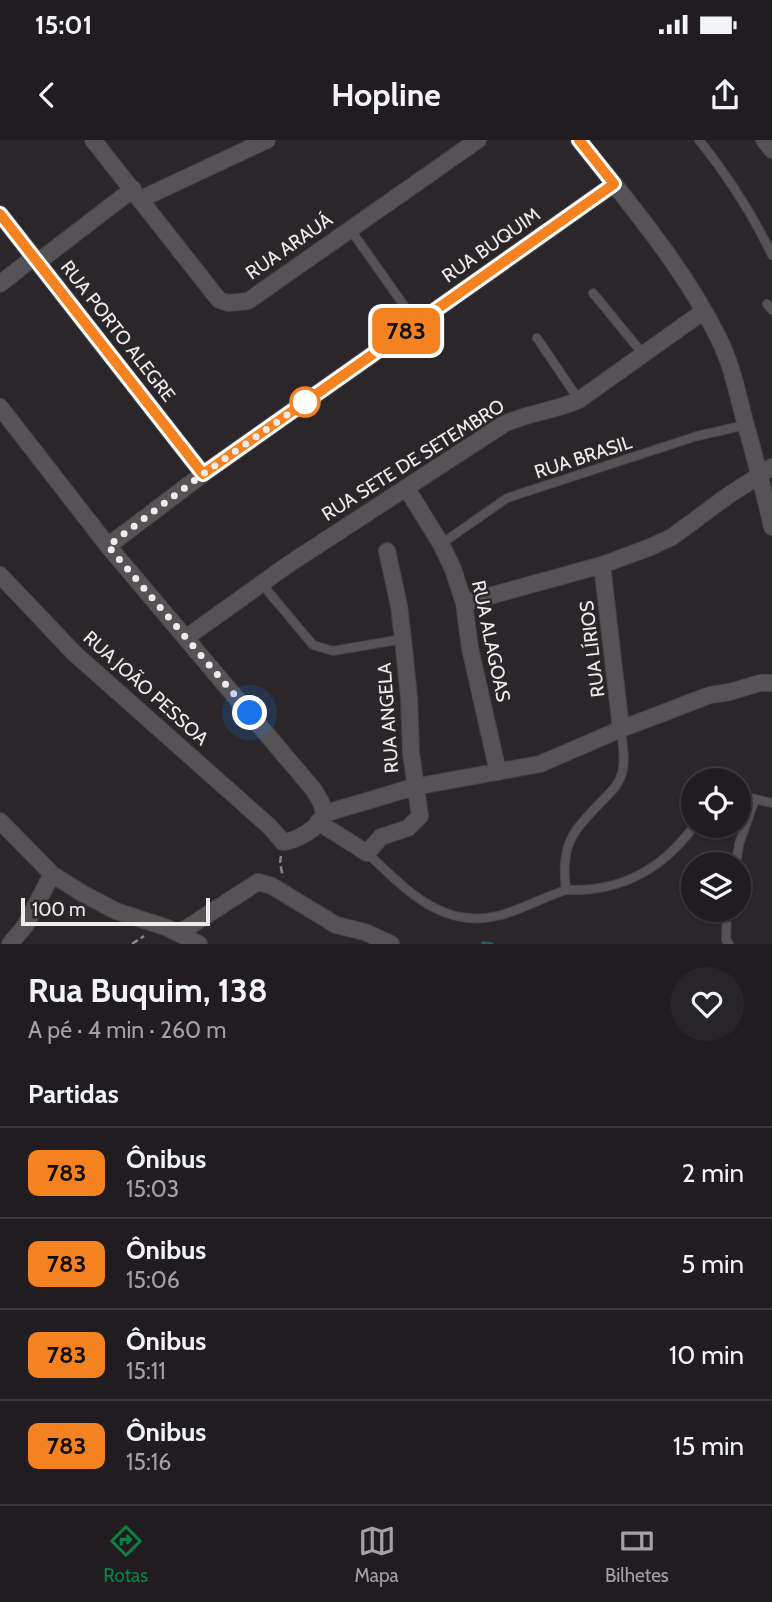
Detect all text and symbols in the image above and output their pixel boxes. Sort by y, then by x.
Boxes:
text: 15:01 [35,9,92,41]
text: Hopline [331,75,441,114]
icon: back [28,76,66,114]
icon: share [706,76,744,114]
street label: RUA BUQUIM [437,203,545,287]
street label: RUA ARAUÁ [241,207,337,284]
street label: RUA PORTO ALEGRE [56,256,180,406]
line badge: 783 [366,308,446,354]
text: 783 [386,316,426,345]
unlabelled marker [290,387,320,417]
street label: RUA SETE DE SETEMBRO [317,394,509,526]
street label: RUA BRASIL [531,430,635,484]
street label: RUA ALAGOAS [467,578,515,704]
street label: RUA LÍRIOS [574,599,609,699]
street label: RUA JOÃO PESSOA [79,625,214,750]
street label: RUA ANGELA [373,662,403,774]
your location [232,695,267,730]
map controls [681,768,751,922]
button: locate [681,768,751,838]
button: layers [681,852,751,922]
scale bar [21,895,210,927]
text: 100 m [32,898,86,921]
button: heart [670,967,744,1041]
text: Rua Buquim, 138 [28,970,268,1010]
text: A pé · 4 min · 260 m [28,1016,226,1044]
text: Partidas [28,1078,119,1110]
text: Ônibus [126,1143,206,1175]
text: 2 min [682,1157,744,1189]
text: 783 [47,1158,86,1187]
text: 15:03 [126,1175,179,1203]
text: Ônibus [126,1234,206,1266]
text: 5 min [681,1248,744,1280]
text: 783 [47,1249,86,1278]
text: 15:06 [126,1266,180,1294]
text: Ônibus [126,1325,206,1357]
text: 10 min [669,1339,744,1371]
text: 783 [47,1340,86,1369]
text: 15:11 [126,1357,166,1385]
text: Ônibus [126,1416,206,1448]
text: 15 min [673,1430,744,1462]
text: 783 [47,1431,86,1460]
text: 15:16 [126,1448,171,1476]
tab: Rotas [103,1522,148,1587]
tab: Mapa [354,1522,399,1587]
tab: Bilhetes [605,1522,669,1587]

